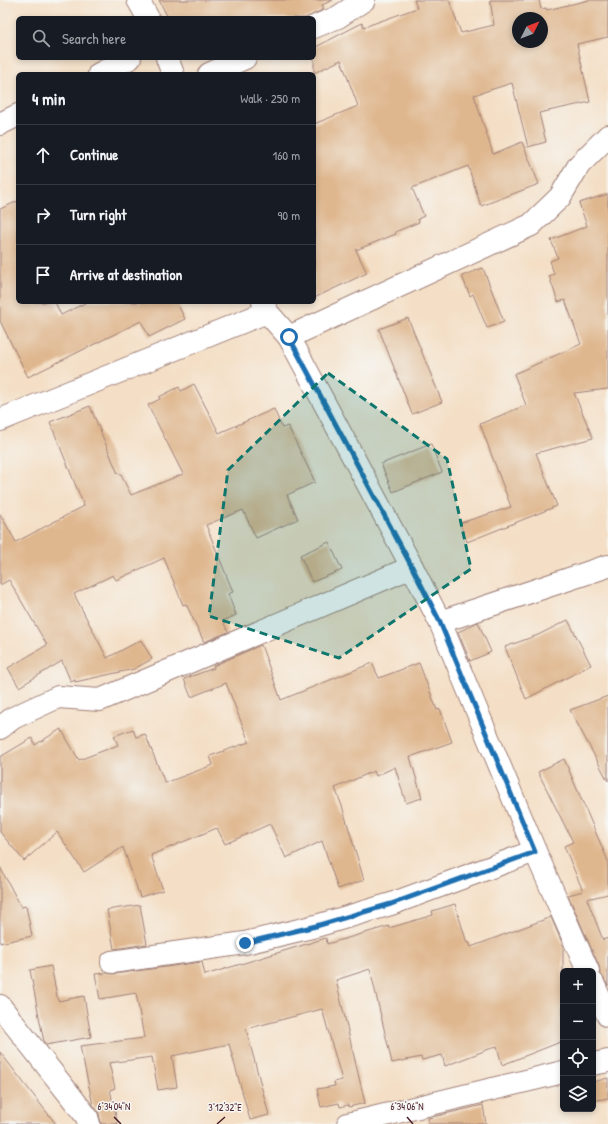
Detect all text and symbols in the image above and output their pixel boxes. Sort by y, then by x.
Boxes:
north arrow [512,12,548,48]
search box [16,16,316,60]
icon: search [30,27,52,49]
text: Search here [62,28,126,49]
text: 4 min [32,87,65,110]
text: Walk · 250 m [240,89,300,107]
icon: ahead [32,144,54,166]
text: Continue [70,144,118,165]
text: 160 m [272,146,300,164]
icon: right [32,204,54,226]
text: Turn right [70,204,126,225]
text: 90 m [278,206,300,224]
icon: arrive [32,264,54,286]
text: Arrive at destination [70,264,182,285]
route start [280,328,298,346]
route end [236,934,254,952]
map controls [560,968,596,1112]
button: + [560,968,596,1004]
button: − [560,1004,596,1040]
button: locate [560,1040,596,1076]
button: layers [560,1076,596,1112]
text: 6°34'04"N [98,1100,130,1113]
text: 6°34'06"N [391,1100,424,1113]
text: 3°12'32"E [208,1101,242,1114]

